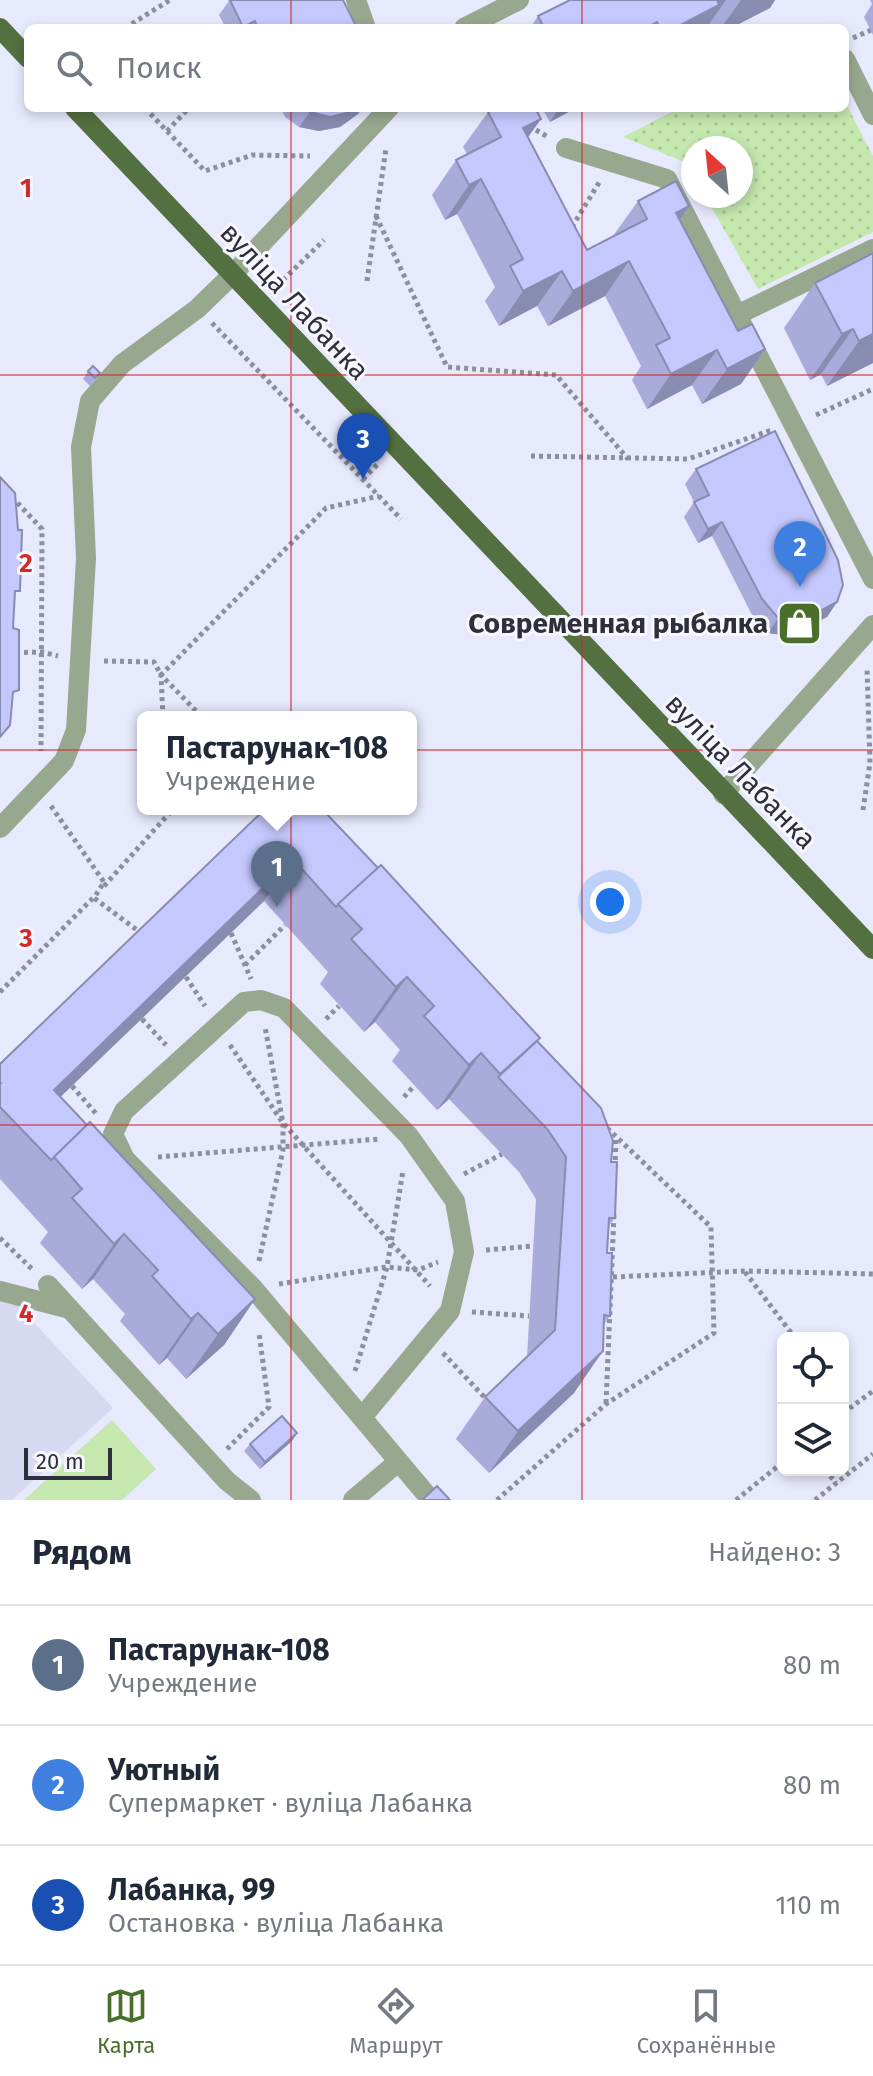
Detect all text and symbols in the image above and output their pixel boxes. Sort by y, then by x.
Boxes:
search box [24,24,849,112]
icon: search [52,46,96,90]
text: Поиск [116,50,202,86]
north arrow [681,136,753,208]
text: 1 [20,173,32,204]
street label: вуліца Лабанка [213,216,376,387]
pin: 3 [337,413,389,479]
pin: 2 [774,521,826,587]
text: 2 [19,548,33,579]
shop icon: Современная рыбалка [775,599,823,647]
place label: Современная рыбалка [468,607,768,640]
street label: вуліца Лабанка [658,687,823,856]
popup [137,711,417,815]
text: Пастарунак-108 [166,730,388,766]
text: Учреждение [166,766,316,797]
pin: 1 [251,841,303,907]
your location [590,882,630,922]
text: 3 [18,923,33,954]
text: 4 [19,1298,34,1329]
map controls [777,1332,849,1476]
button: locate [777,1332,849,1404]
button: layers [777,1404,849,1476]
scale bar [24,1444,112,1480]
text: 20 m [36,1448,84,1475]
text: Рядом [32,1532,131,1573]
text: Найдено: 3 [708,1537,841,1568]
text: Пастарунак-108 [108,1632,330,1668]
text: 1 [52,1650,64,1681]
text: 80 m [783,1650,841,1681]
text: Учреждение [108,1668,258,1699]
text: Уютный [108,1752,220,1788]
text: 2 [51,1770,65,1801]
text: 80 m [783,1770,841,1801]
text: Супермаркет · вуліца Лабанка [108,1788,473,1819]
text: Лабанка, 99 [108,1872,275,1908]
text: 3 [51,1890,65,1921]
text: 110 m [775,1890,841,1921]
text: Остановка · вуліца Лабанка [108,1908,444,1939]
tab: Карта [97,1984,155,2059]
tab: Маршрут [349,1984,443,2059]
tab: Сохранённые [637,1984,776,2059]

